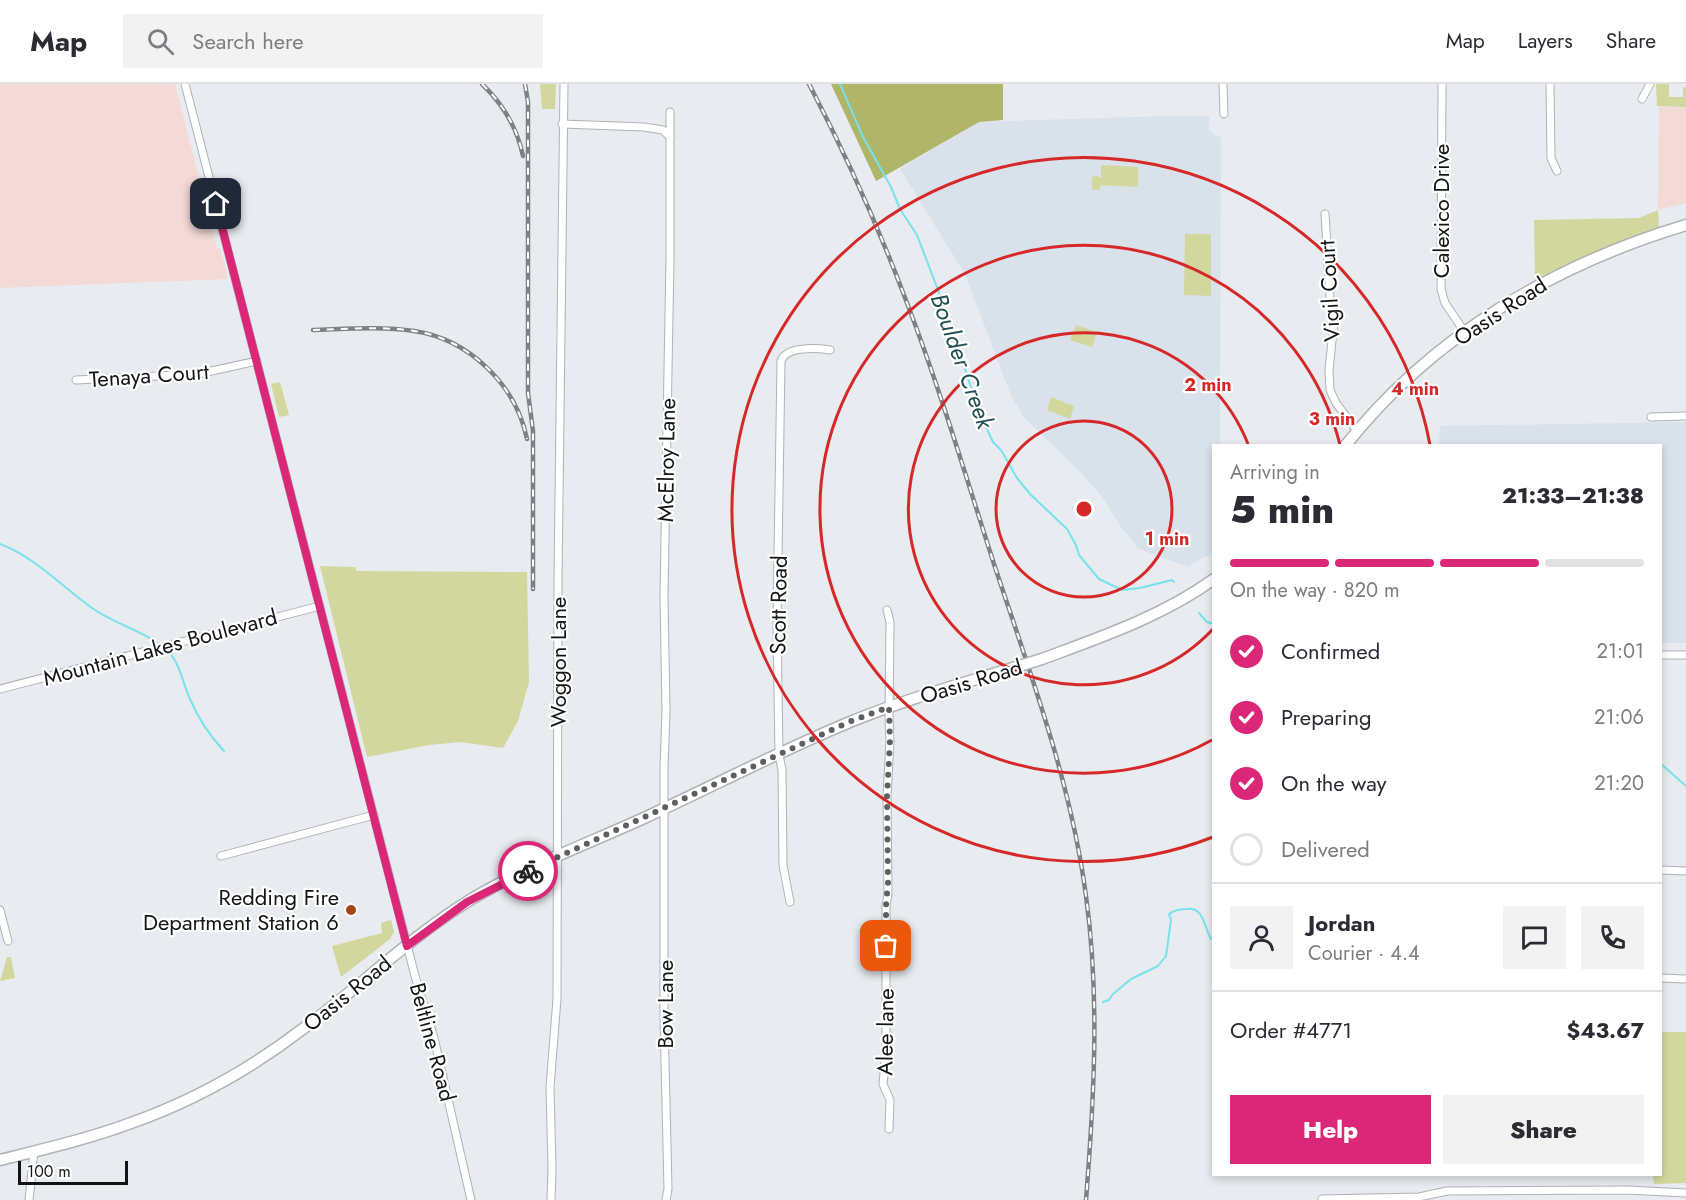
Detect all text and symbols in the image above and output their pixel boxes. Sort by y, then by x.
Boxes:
search box [123,14,543,68]
text: Map [30,21,87,62]
icon: search [144,25,177,58]
text: Search here [192,25,304,57]
text: Map [1446,26,1485,56]
text: Layers [1518,26,1573,56]
text: Share [1606,26,1656,56]
street label: Calexico Drive [1425,144,1457,278]
pin [190,178,241,229]
icon: home [199,187,232,220]
street label: Vigil Court [1310,239,1348,343]
street label: Oasis Road [1447,269,1553,353]
water label: Boulder Creek [922,288,1004,435]
street label: Tenaya Court [88,355,211,395]
text: 2 min [1184,372,1232,398]
text: 4 min [1391,376,1439,402]
street label: McElroy Lane [649,398,683,522]
text: 3 min [1309,406,1355,432]
text: Arriving in [1230,458,1320,487]
text: 21:33–21:38 [1502,479,1644,511]
text: 5 min [1230,481,1334,538]
centre of rings [1074,499,1094,519]
text: 1 min [1145,526,1189,552]
street label: Scott Road [761,555,795,655]
text: On the way · 820 m [1230,576,1400,605]
street label: Woggon Lane [542,597,574,727]
street label: Mountain Lakes Boulevard [39,600,281,694]
icon: check [1230,635,1263,668]
text: Confirmed [1281,635,1380,667]
text: 21:01 [1597,637,1644,666]
street label: Oasis Road [916,650,1026,712]
icon: check [1230,701,1263,734]
text: Preparing [1281,701,1372,733]
text: 21:06 [1594,703,1644,732]
icon: check [1230,767,1263,800]
text: On the way [1281,767,1386,799]
text: 21:20 [1594,769,1644,798]
text: Delivered [1281,833,1370,865]
courier [498,841,558,901]
icon: bike [512,855,545,888]
place label: Redding Fire Department Station 6 [143,881,339,938]
marker: Redding Fire Department Station 6 [344,903,358,917]
button: person [1230,906,1293,969]
button: chat [1503,906,1566,969]
button: phone [1581,906,1644,969]
text: Jordan [1308,907,1375,939]
pin [860,920,911,971]
icon: bag [869,929,902,962]
text: Courier · 4.4 [1308,939,1420,968]
street label: Oasis Road [296,947,398,1039]
street label: Bow Lane [649,960,681,1048]
street label: Beltline Road [402,979,464,1105]
street label: Alee lane [868,988,902,1076]
text: Order #4771 [1230,1014,1352,1046]
text: $43.67 [1567,1014,1644,1046]
button: Help [1230,1095,1431,1164]
button: Share [1443,1095,1644,1164]
scale bar [18,1158,128,1186]
text: 100 m [27,1160,71,1183]

